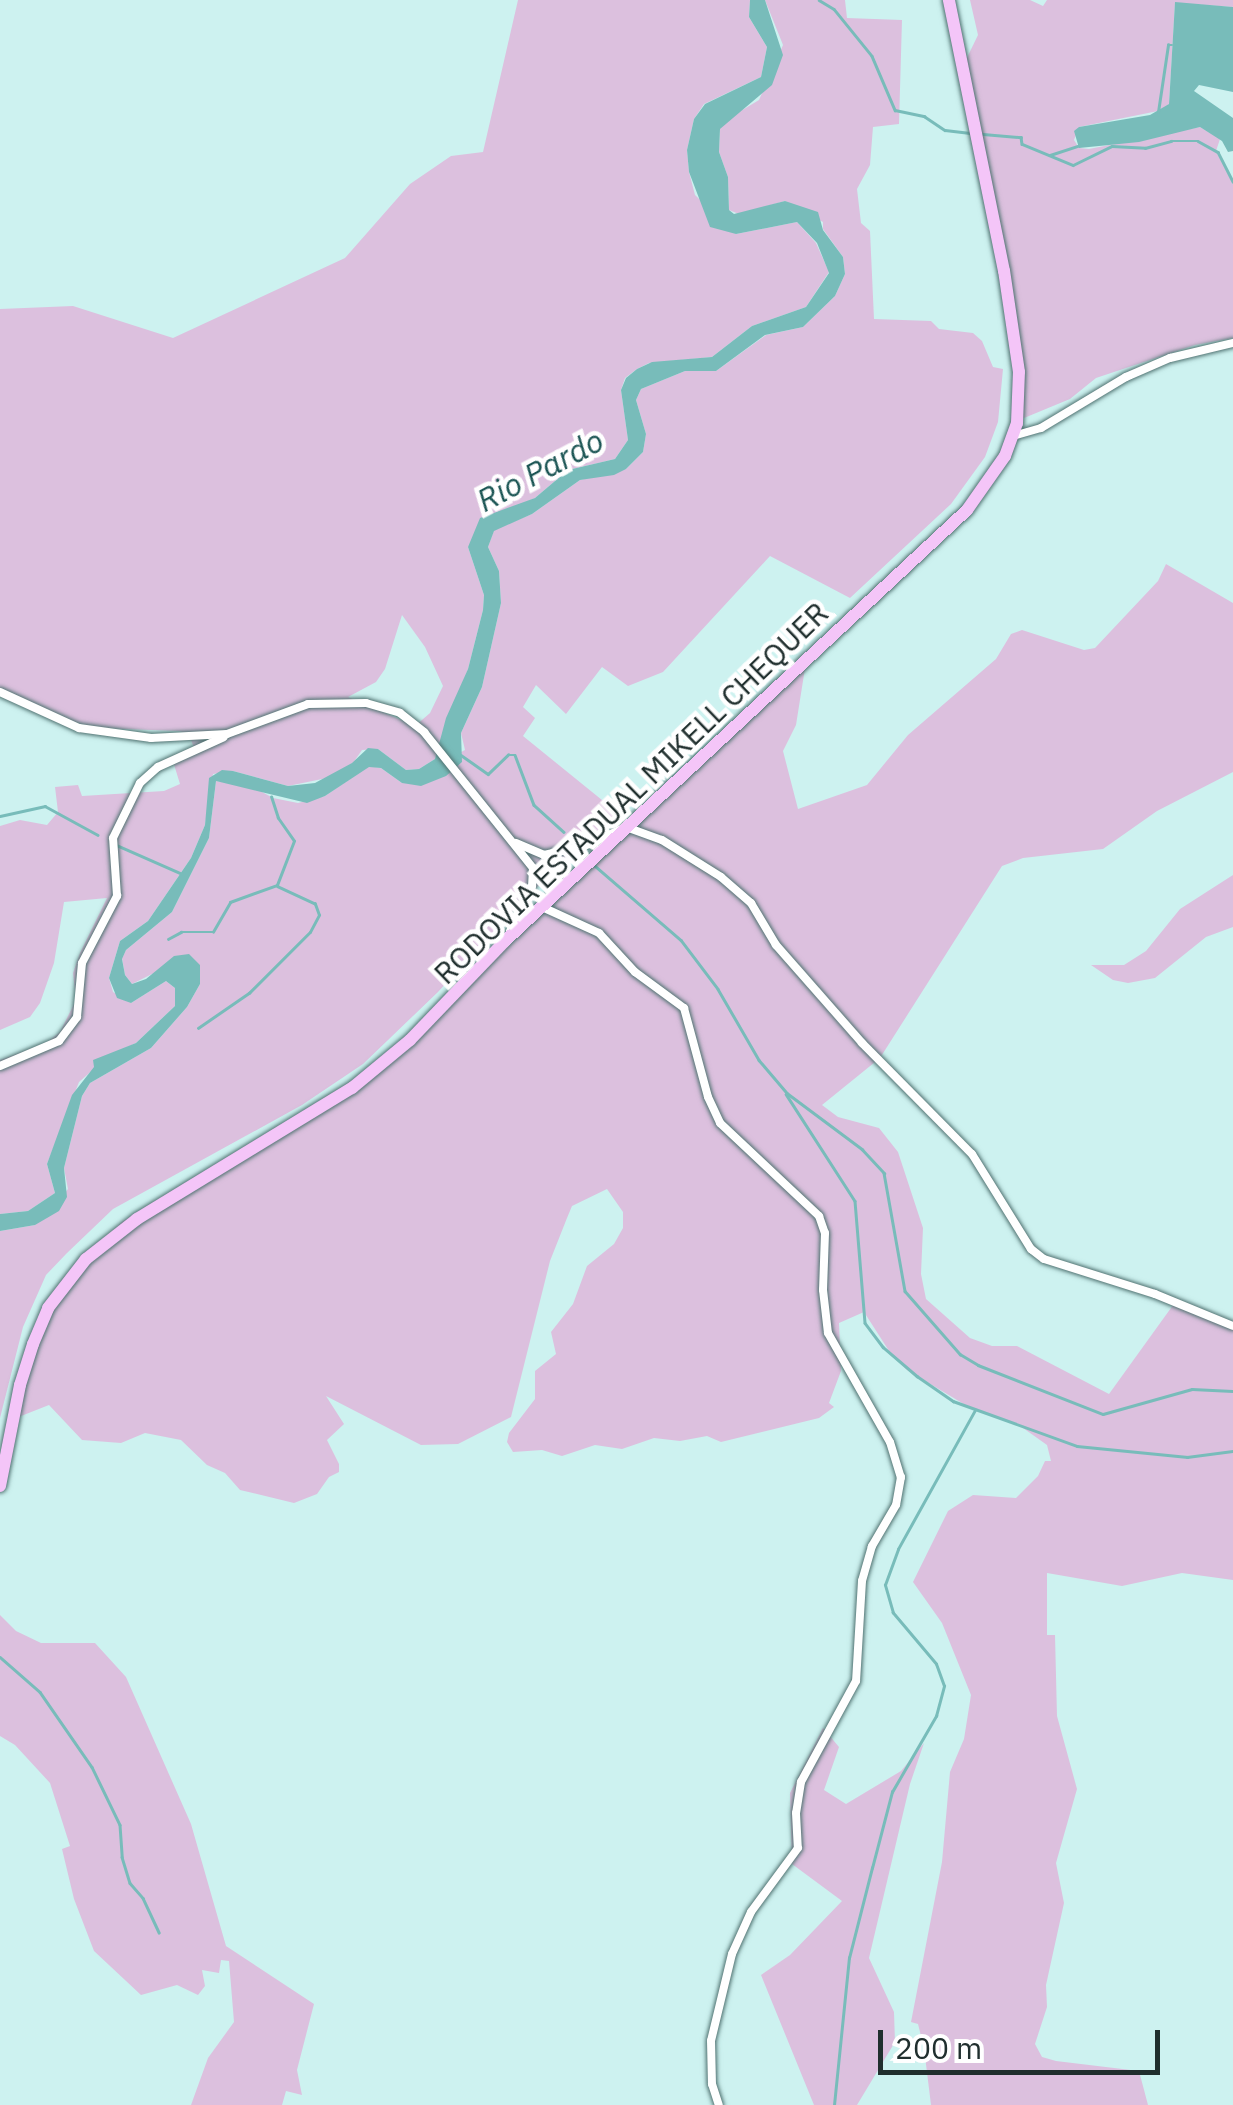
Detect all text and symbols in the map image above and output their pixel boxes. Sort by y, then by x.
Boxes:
water label: Rio Pardo [470,421,610,519]
street label: RODOVIA ESTADUAL MIKELL CHEQUER [427,595,835,991]
scale bar [883,2010,1166,2072]
text: 200 m [895,2028,982,2067]

